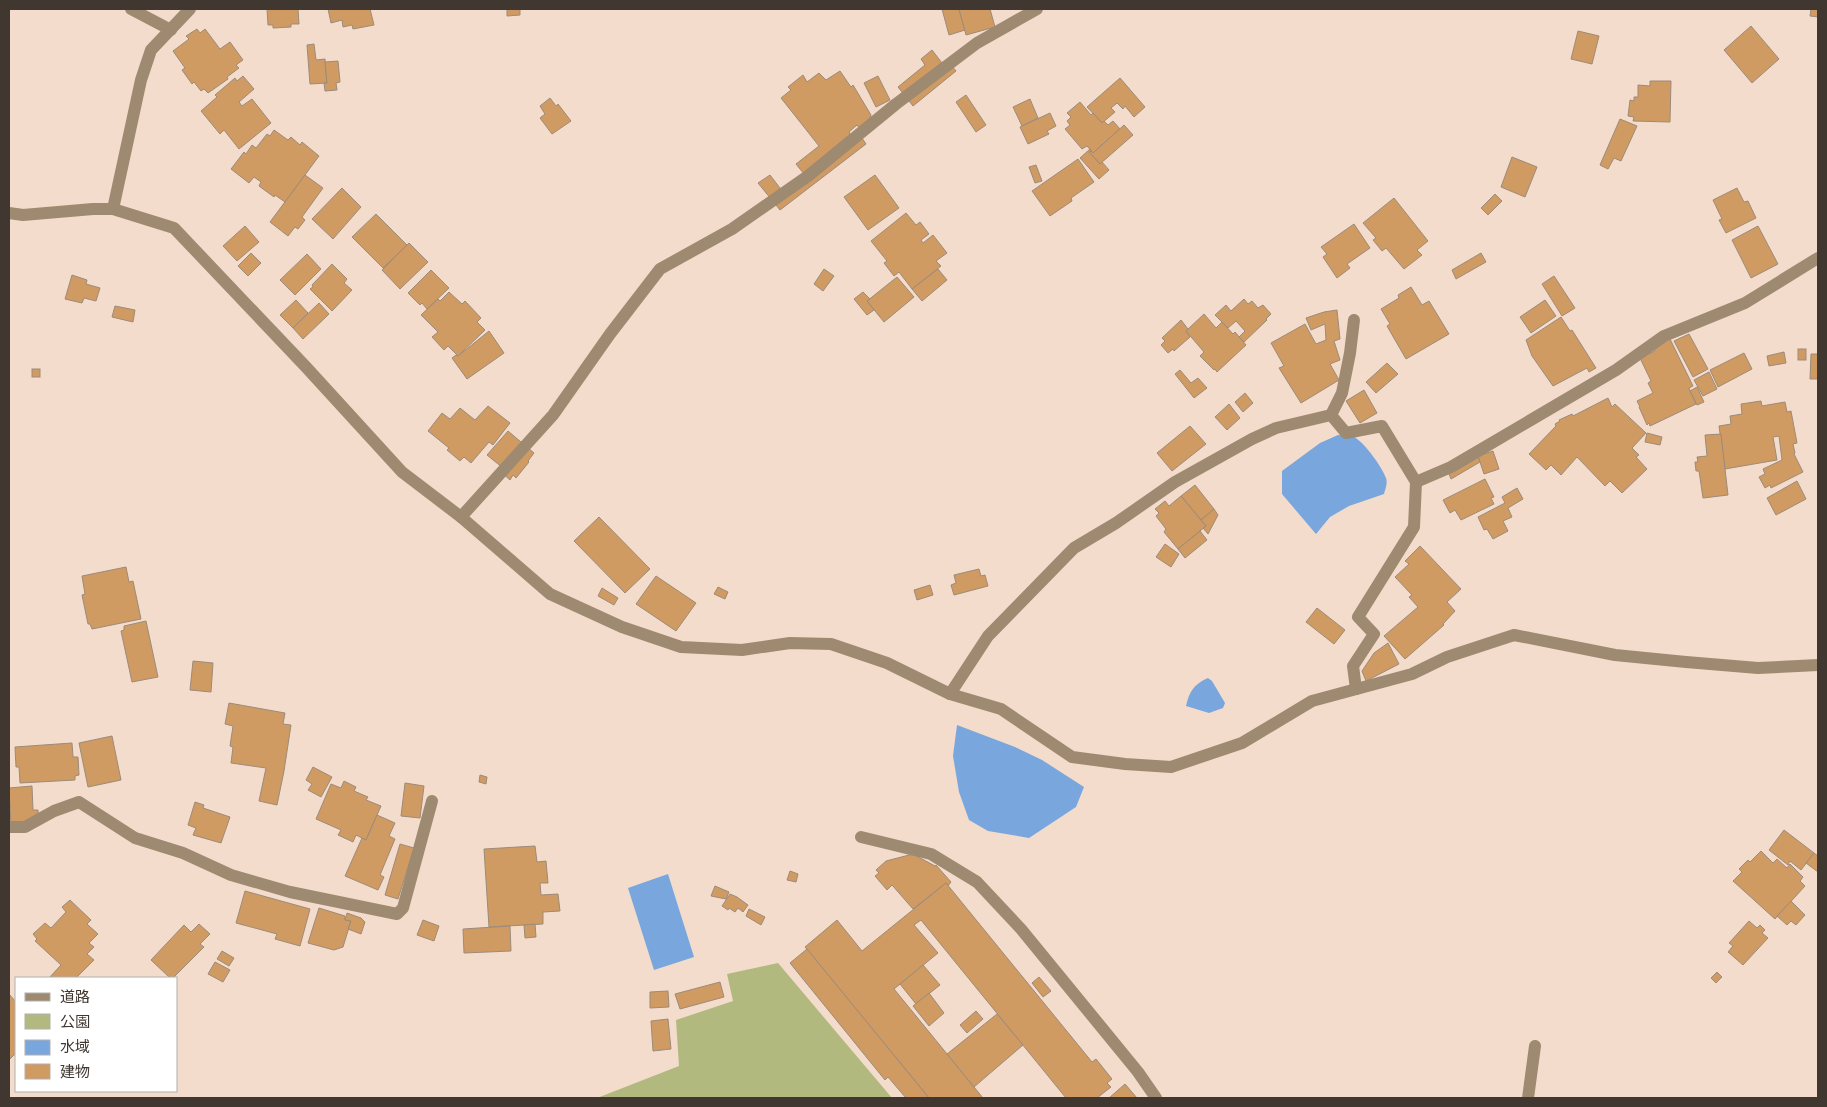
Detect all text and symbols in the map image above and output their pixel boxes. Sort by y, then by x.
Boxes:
legend [15,977,178,1092]
text: 道路 [60,986,90,1009]
text: 公園 [60,1011,90,1034]
text: 水域 [60,1036,90,1059]
text: 建物 [60,1061,90,1084]

